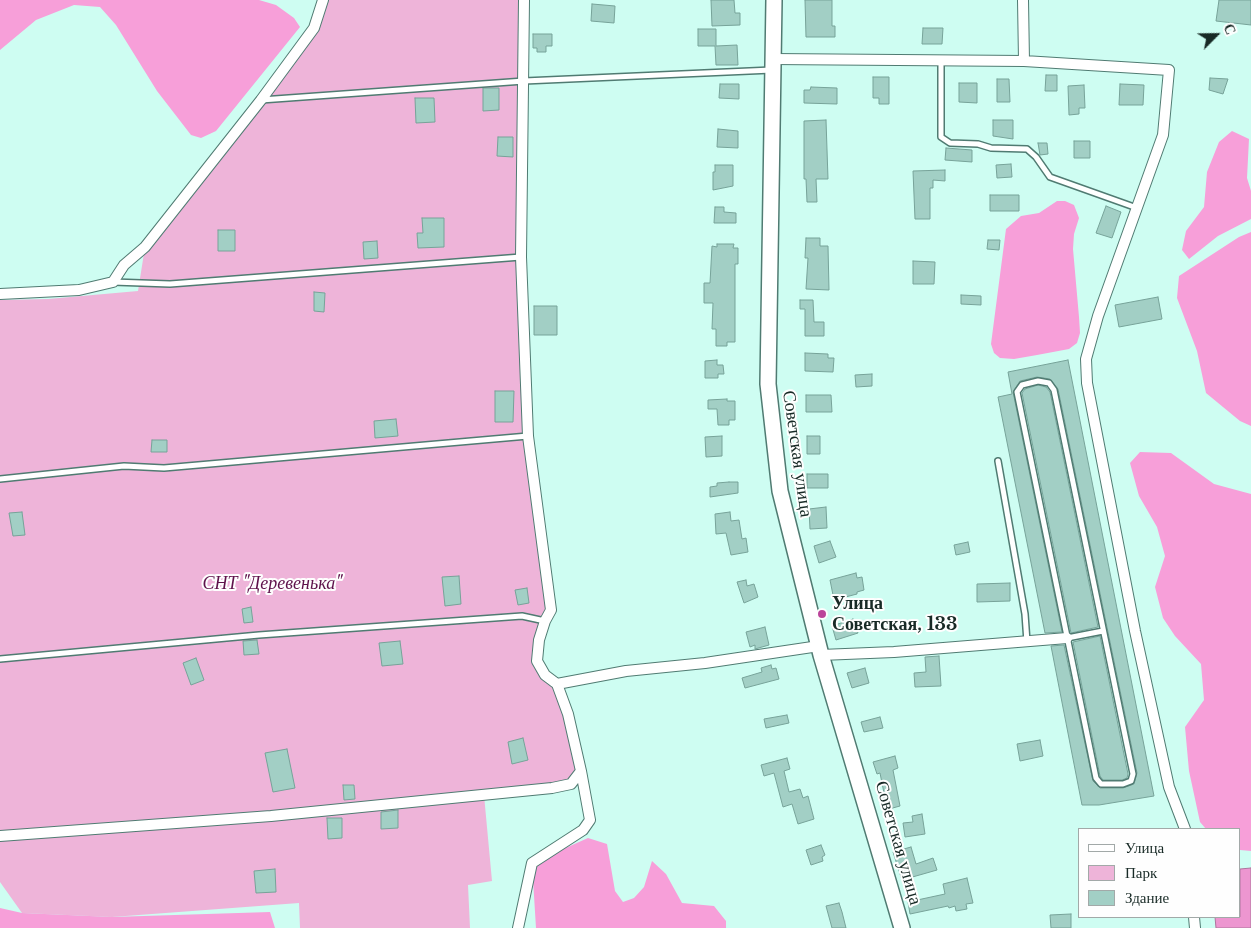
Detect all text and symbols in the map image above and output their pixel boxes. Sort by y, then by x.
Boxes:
north arrow [1191,10,1241,60]
text: С [1220,21,1240,37]
street label: Советская улица [777,389,817,519]
park label: СНТ "Деревенька" [202,573,342,595]
place label: Улица Советская, 133 [832,593,957,636]
marker: Улица Советская, 133 [816,608,828,620]
street label: Советская улица [870,779,926,907]
legend [1078,828,1241,918]
text: Улица [1125,838,1164,857]
text: Парк [1125,863,1157,882]
text: Здание [1125,888,1169,907]

